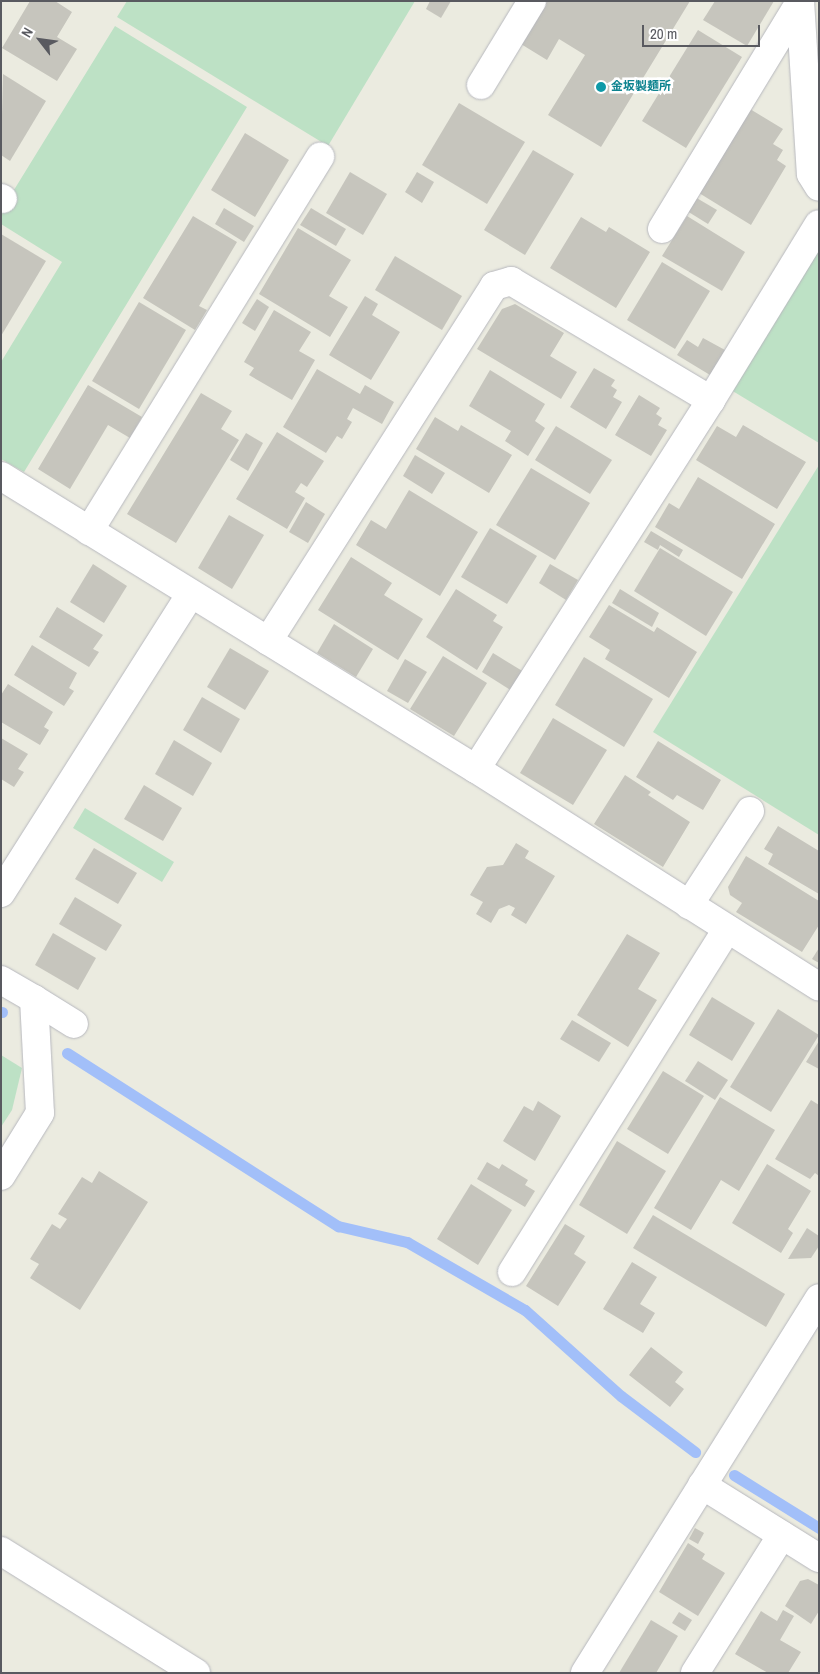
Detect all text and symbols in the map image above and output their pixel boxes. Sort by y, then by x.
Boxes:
north arrow [15,15,65,65]
scale bar [645,15,762,47]
text: 20 m [650,23,677,44]
text: N [17,24,37,41]
place label: 金坂製麺所 [611,80,671,94]
marker: 金坂製麺所 [595,81,607,93]

